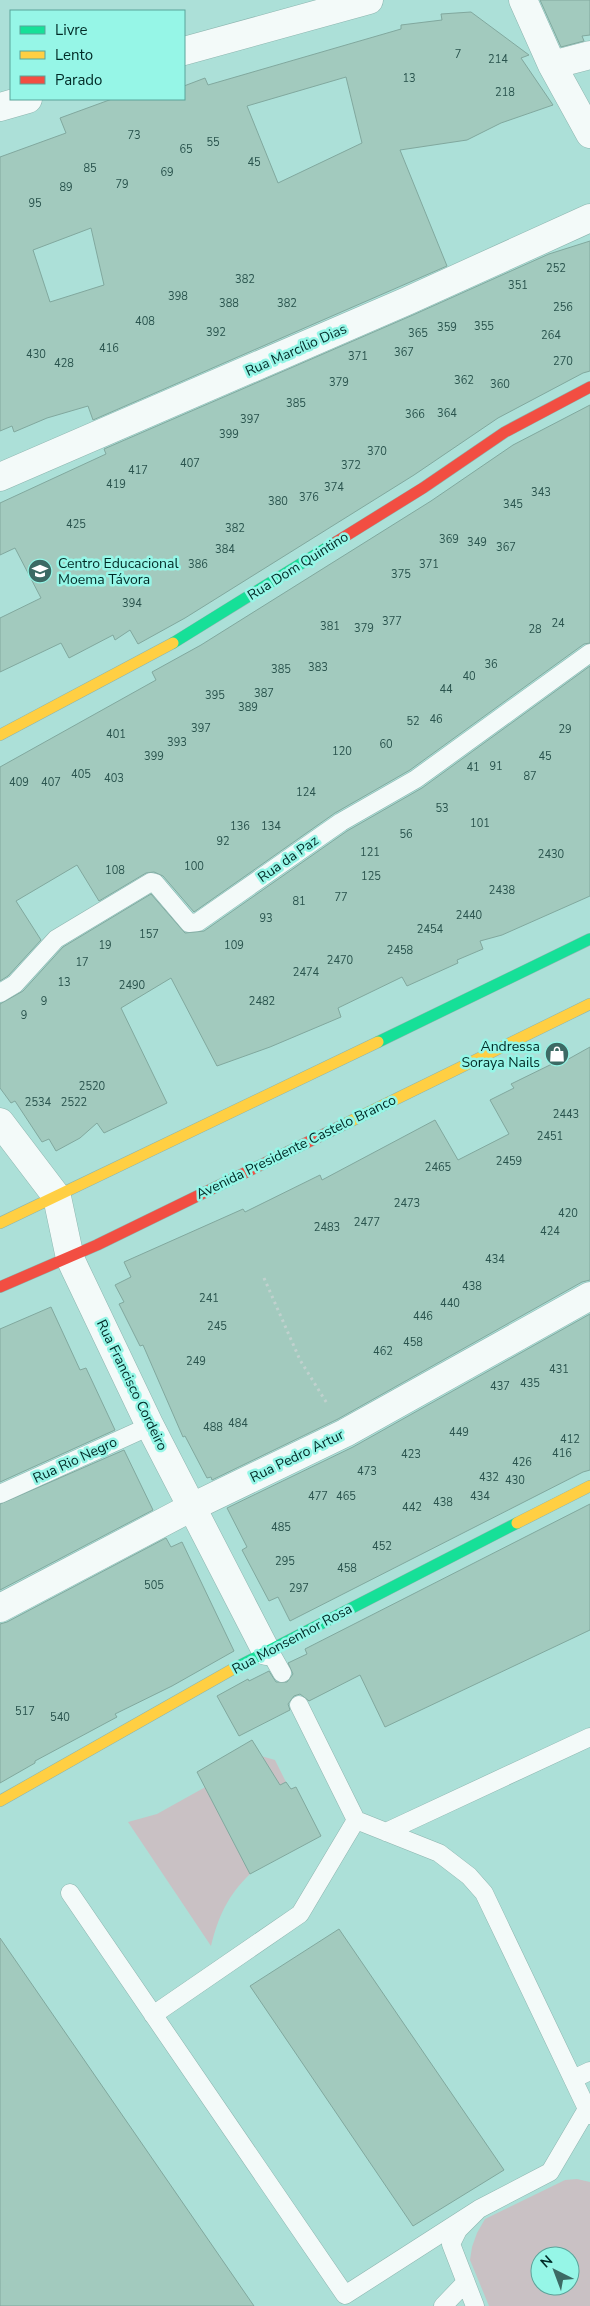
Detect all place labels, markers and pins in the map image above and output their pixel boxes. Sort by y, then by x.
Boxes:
place label: Centro Educacional Moema Távora [58,554,179,589]
school or university icon: Centro Educacional Moema Távora [27,558,53,584]
place label: Andressa Soraya Nails [461,1037,540,1072]
shop icon: Andressa Soraya Nails [544,1041,570,1067]

